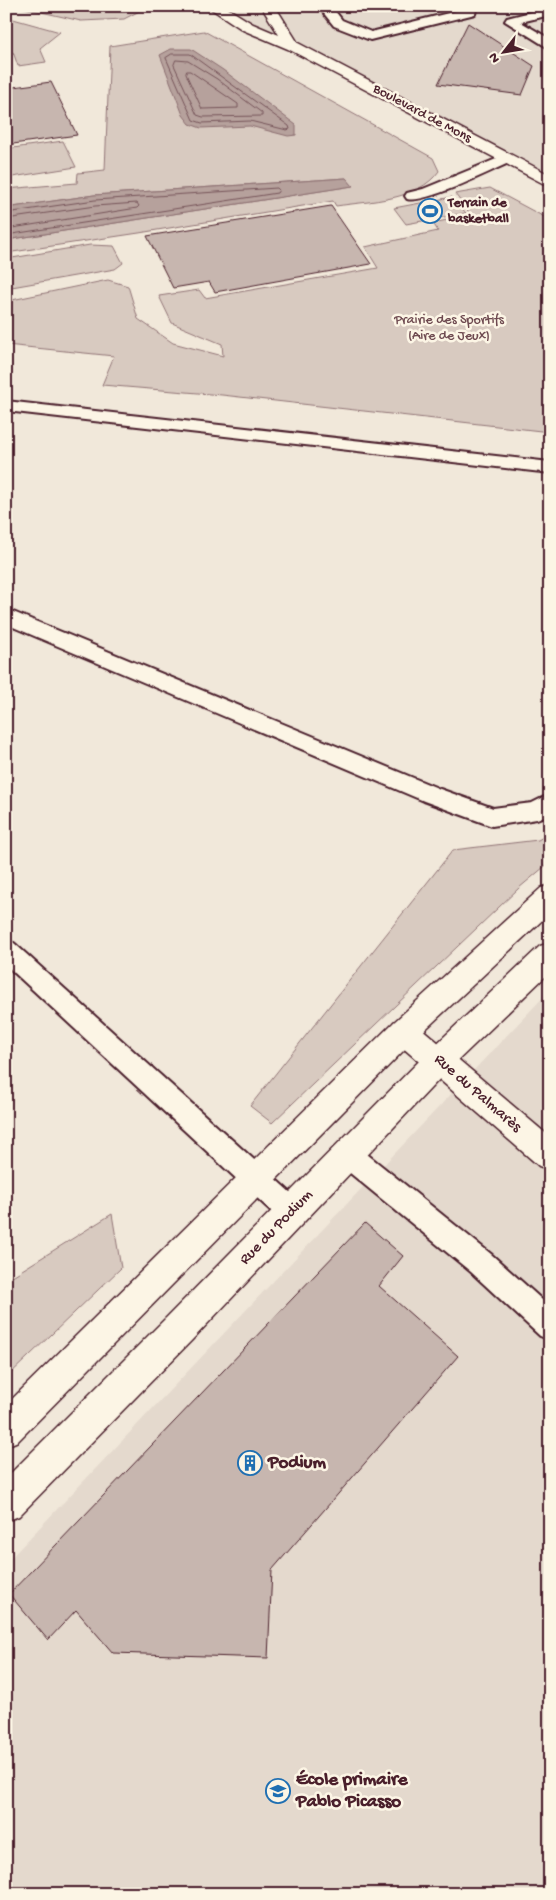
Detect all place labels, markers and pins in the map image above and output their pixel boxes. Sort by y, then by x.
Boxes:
place label: Terrain de basketball [447,195,509,228]
sports icon: Terrain de basketball [417,198,443,224]
building icon: Podium [237,1450,263,1476]
place label: Podium [267,1452,327,1475]
place label: École primaire Pablo Picasso [295,1769,409,1814]
school or university icon: École primaire Pablo Picasso [265,1778,291,1804]

